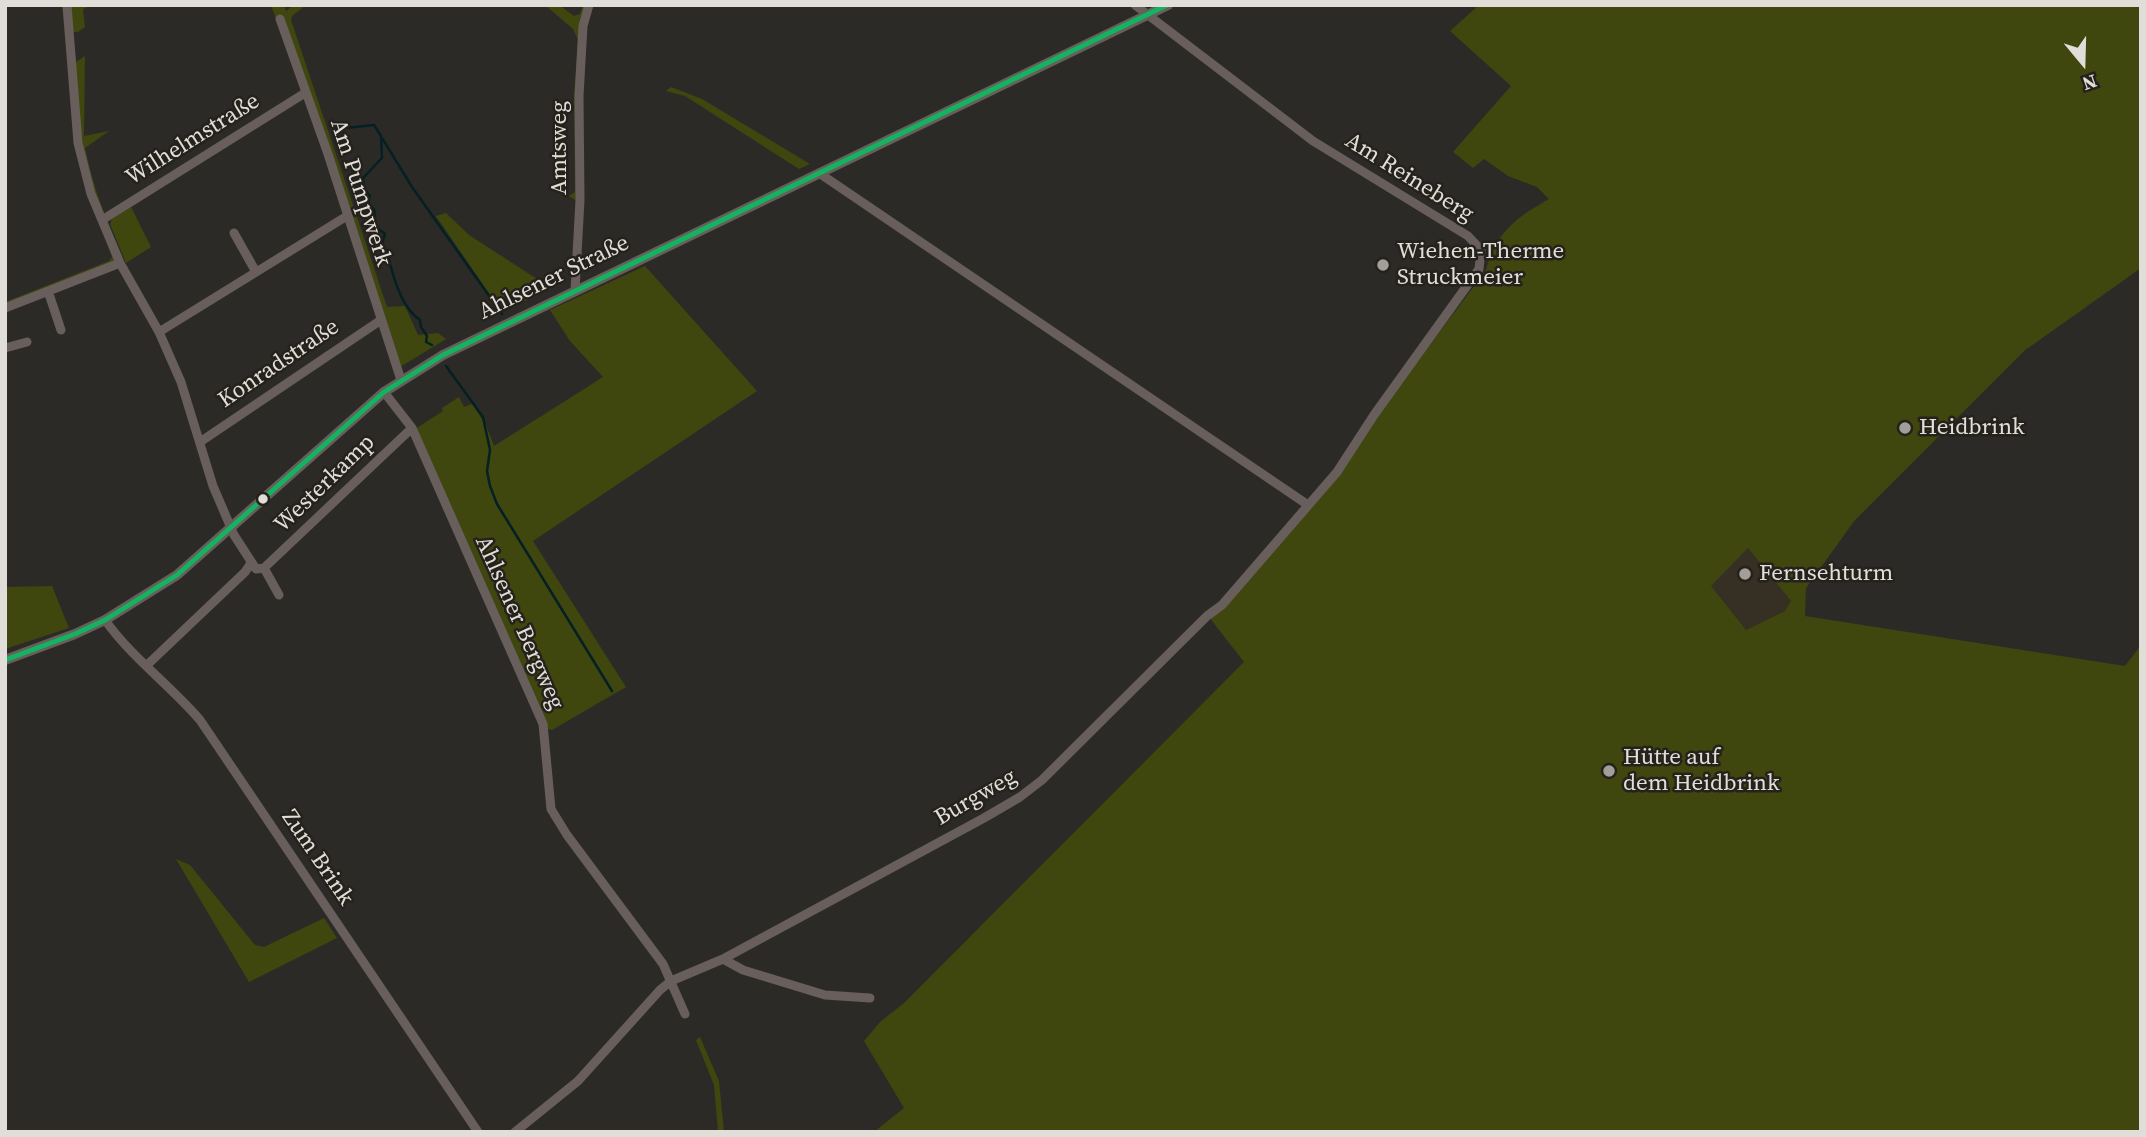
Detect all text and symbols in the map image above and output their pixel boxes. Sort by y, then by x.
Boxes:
north arrow [2048,28,2118,98]
text: N [2079,68,2101,97]
street label: Wilhelmstraße [121,88,265,192]
street label: Amtsweg [546,101,574,195]
street label: Am Pumpwerk [323,116,397,270]
street label: Am Reineberg [1340,127,1478,229]
street label: Ahlsener Straße [474,230,634,326]
place label: Wiehen-Therme Struckmeier [1397,238,1564,292]
marker: Wiehen-Therme Struckmeier [1375,257,1391,273]
street label: Konradstraße [213,314,345,414]
place label: Heidbrink [1919,414,2025,442]
marker: Heidbrink [1897,420,1913,436]
street label: Westerkamp [269,429,381,539]
unlabelled marker [256,492,270,506]
street label: Ahlsener Bergweg [468,532,570,714]
place label: Fernsehturm [1759,560,1893,588]
marker: Fernsehturm [1737,566,1753,582]
place label: Hütte auf dem Heidbrink [1623,744,1780,798]
marker: Hütte auf dem Heidbrink [1601,763,1617,779]
street label: Burgweg [930,764,1022,832]
street label: Zum Brink [275,805,359,911]

